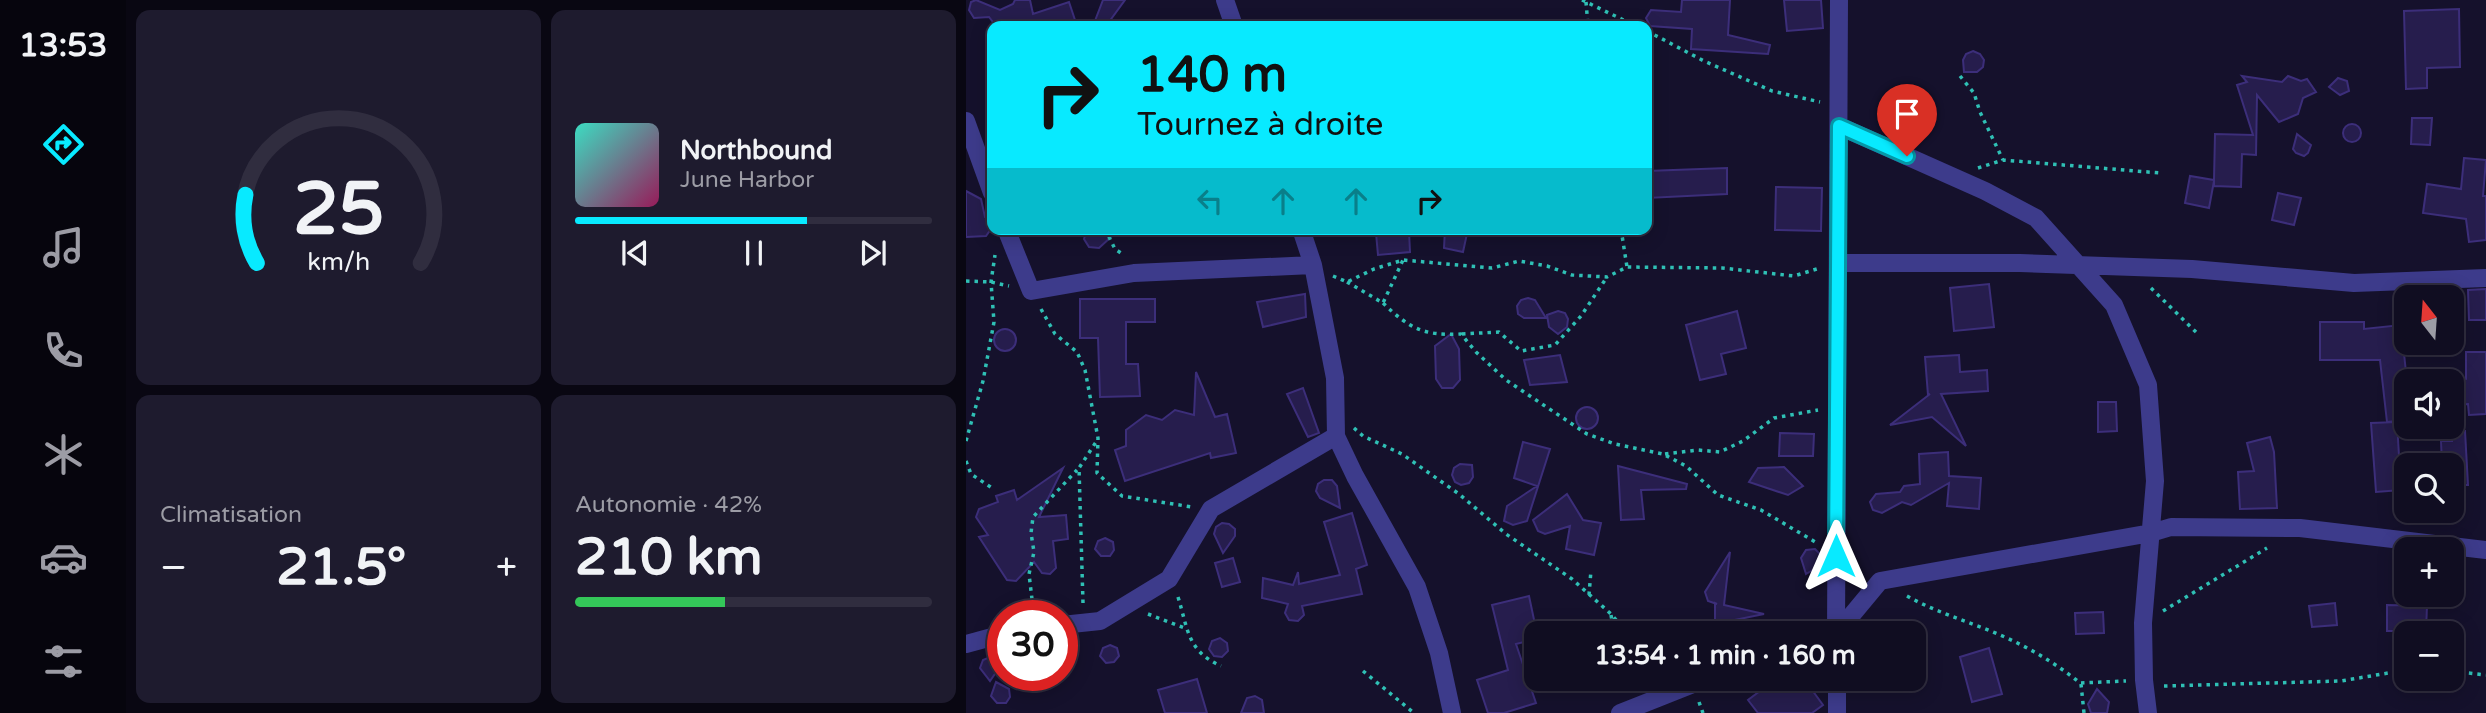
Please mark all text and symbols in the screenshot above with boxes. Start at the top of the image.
text: 13:53 [19,27,107,65]
text: 140 m [1137,46,1287,105]
icon: right [1022,49,1113,140]
pin [1877,84,1937,156]
icon: arrive [1888,95,1926,133]
text: Tournez à droite [1137,106,1383,144]
icon: directions [39,120,88,169]
text: Northbound [680,135,832,166]
text: June Harbor [680,166,814,194]
text: 25 [293,167,384,255]
icon: left [1191,182,1229,220]
icon: ahead [1264,182,1302,220]
icon: ahead [1337,182,1375,220]
icon: right [1410,182,1448,220]
icon: music [39,223,88,272]
icon: previous [616,234,654,272]
icon: pause [735,234,773,272]
icon: next [854,234,892,272]
text: km/h [307,247,370,277]
north arrow [2394,285,2464,355]
map controls [2394,285,2464,691]
icon: phone [39,326,88,375]
button: sound [2394,369,2464,439]
icon: climate [39,430,88,479]
button: search [2394,453,2464,523]
text: Autonomie · 42% [575,491,762,519]
text: Climatisation [160,501,302,529]
position arrow [1799,519,1873,593]
text: 210 km [575,526,763,589]
icon: car [39,533,88,582]
text: 21.5° [276,536,406,599]
button: + [2394,537,2464,607]
text: − [160,545,187,591]
text: + [496,545,517,591]
speed limit sign: 30 [987,600,1078,691]
button: − [2394,621,2464,691]
icon: filters [39,637,88,686]
text: 13:54 · 1 min · 160 m [1594,640,1856,671]

